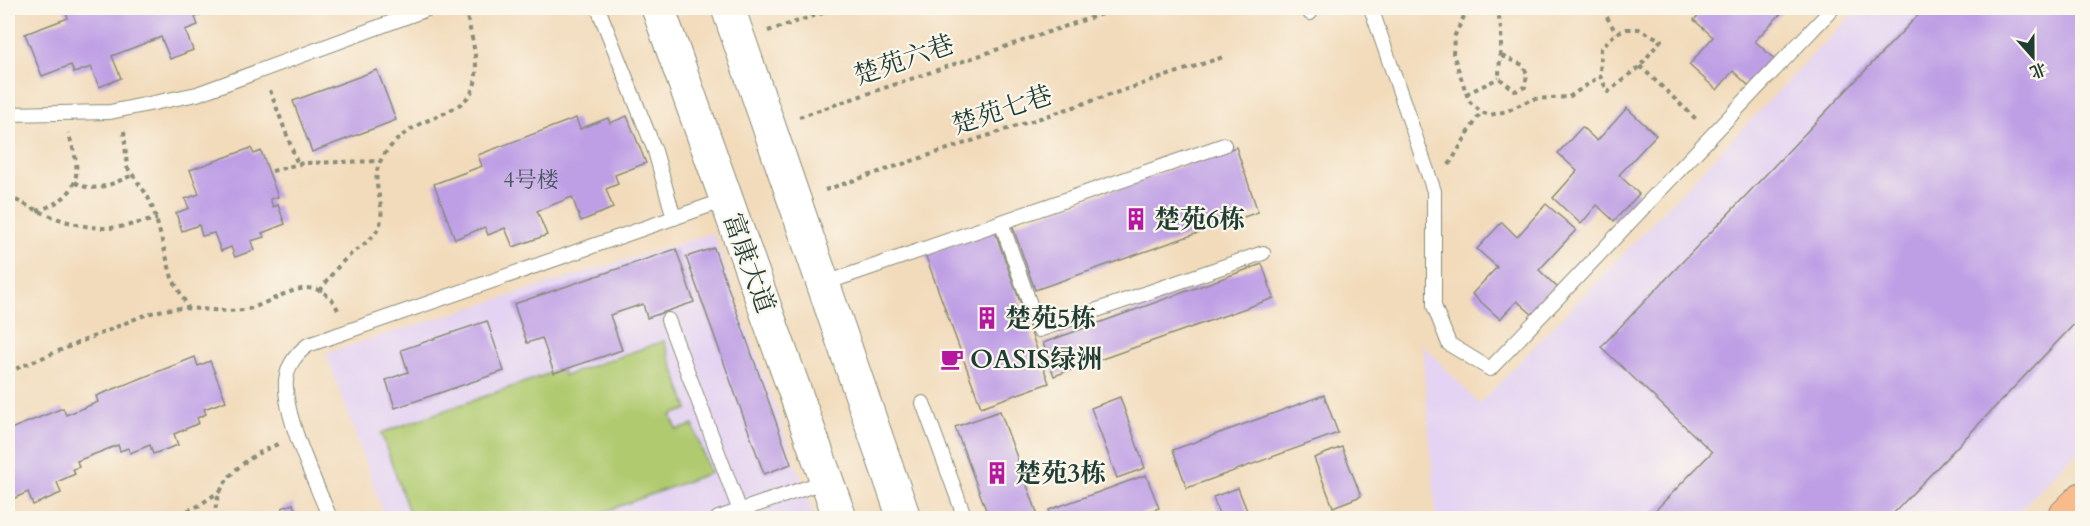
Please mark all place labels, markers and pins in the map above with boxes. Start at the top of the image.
place label: 楚苑6栋 [1154,202,1245,237]
building icon: 楚苑6栋 [1123,206,1149,232]
place label: 楚苑5栋 [1005,301,1096,336]
building icon: 楚苑5栋 [974,305,1000,331]
place label: OASIS绿洲 [970,342,1102,377]
cafe icon: OASIS绿洲 [939,346,965,372]
place label: 楚苑3栋 [1015,456,1106,491]
building icon: 楚苑3栋 [984,460,1010,486]

